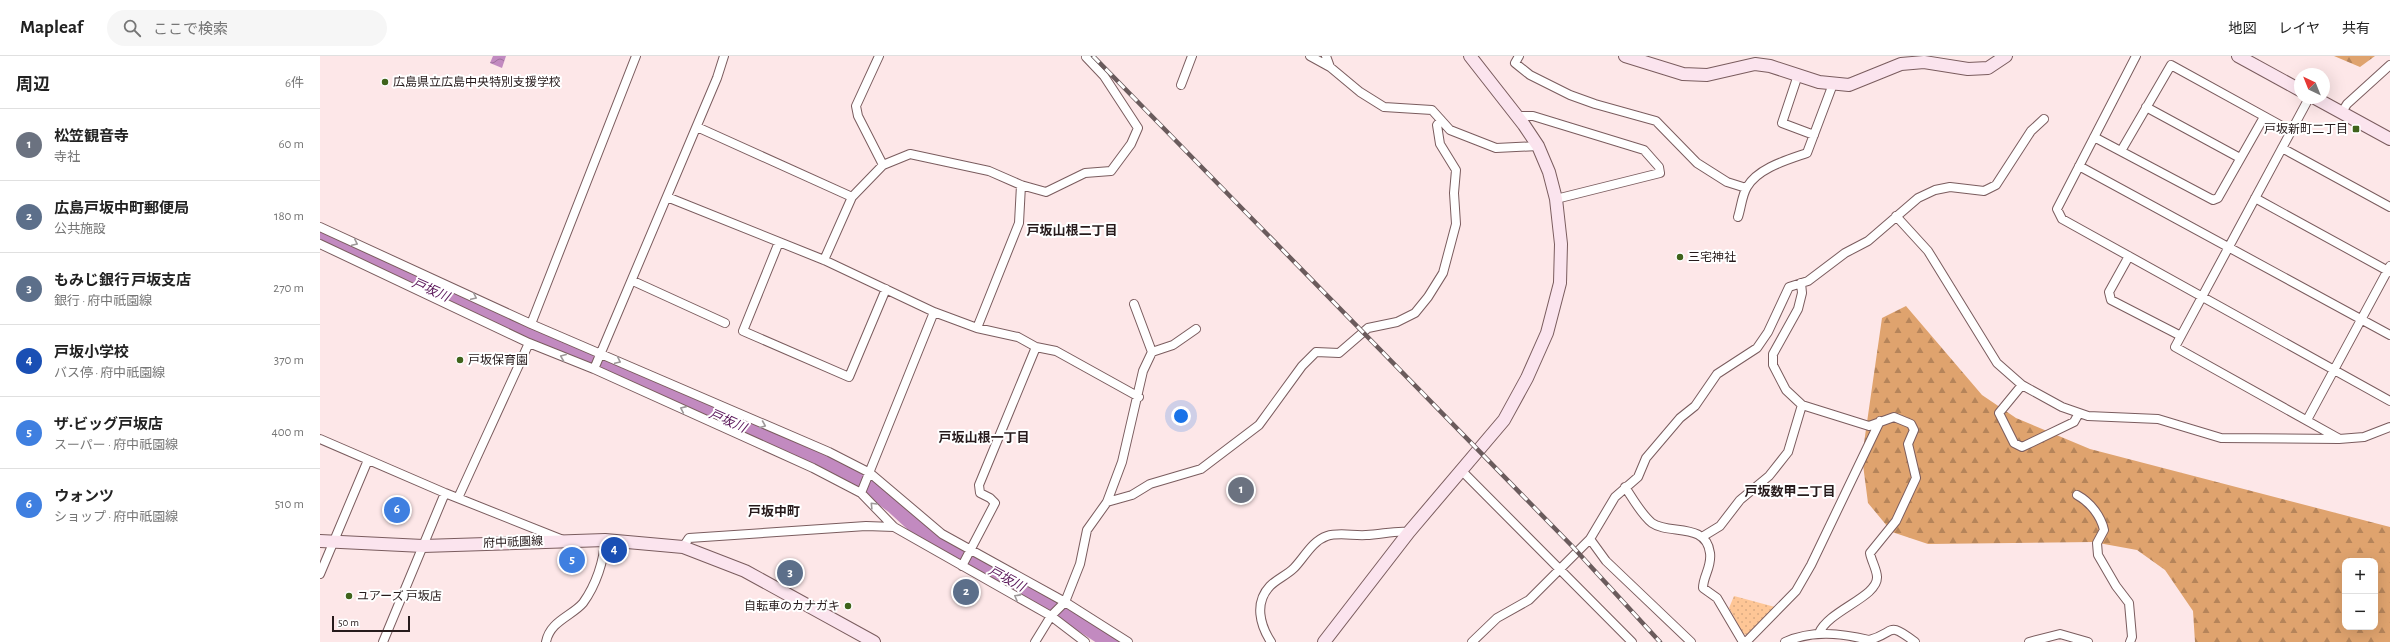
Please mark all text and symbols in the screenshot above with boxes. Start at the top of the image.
search box [107,10,387,46]
icon: search [121,17,143,39]
text: Mapleaf [20,18,83,37]
text: ここで検索 [153,22,228,37]
text: 地図 [2228,22,2256,36]
text: レイヤ [2278,22,2320,36]
text: 共有 [2342,22,2370,36]
north arrow [2294,68,2330,104]
place label: 広島県立広島中央特別支援学校 [393,75,561,88]
text: 周辺 [16,76,50,93]
text: 6件 [285,77,304,90]
marker: 広島県立広島中央特別支援学校 [380,77,390,87]
place label: 戸坂新町二丁目 [2264,123,2348,135]
marker: 戸坂新町二丁目 [2351,124,2361,134]
text: 松笠観音寺 [54,129,129,144]
text: 1 [27,138,31,151]
text: 60 m [278,138,304,151]
text: 寺社 [54,151,80,164]
text: 広島戸坂中町郵便局 [54,201,189,216]
text: 2 [26,210,32,223]
text: 180 m [274,210,304,223]
text: 公共施設 [54,223,106,236]
district label: 戸坂山根二丁目 [1026,224,1118,238]
one-way arrow [351,238,359,246]
place label: 三宅神社 [1688,251,1736,263]
marker: 三宅神社 [1675,252,1685,262]
text: もみじ銀行 戸坂支店 [54,273,191,288]
water label: 戸坂川 [410,276,453,305]
text: 3 [26,282,32,295]
text: 270 m [273,282,304,295]
one-way arrow [470,293,477,301]
text: 銀行 · 府中祇園線 [54,295,152,308]
text: 戸坂小学校 [54,345,129,360]
place label: 戸坂保育園 [468,353,528,366]
text: 4 [26,354,32,367]
text: 370 m [274,354,304,367]
one-way arrow [560,354,568,362]
marker: 戸坂保育園 [455,355,465,365]
one-way arrow [614,356,622,364]
text: バス停 · 府中祇園線 [54,367,165,380]
one-way arrow [679,406,687,414]
your location [1171,406,1191,426]
water label: 戸坂川 [707,407,750,436]
text: ザ•ビッグ戸坂店 [54,417,163,432]
one-way arrow [758,420,766,428]
text: 5 [26,426,32,439]
text: 400 m [271,426,304,439]
district label: 戸坂山根一丁目 [938,431,1030,445]
text: スーパー · 府中祇園線 [54,439,178,452]
pin: 1 [1228,475,1254,505]
district label: 戸坂数甲二丁目 [1744,485,1836,499]
text: ウォンツ [54,489,114,504]
pin: 6 [384,495,410,525]
text: 6 [26,498,32,511]
text: 510 m [275,498,304,511]
one-way arrow [871,502,878,509]
district label: 戸坂中町 [748,505,800,519]
text: ショップ · 府中祇園線 [54,511,178,524]
street label: 府中祇園線 [483,534,543,549]
pin: 4 [601,535,627,565]
pin: 5 [559,545,585,575]
pin: 3 [777,558,803,588]
map controls [2342,558,2378,630]
button: + [2342,558,2378,594]
water label: 戸坂川 [986,564,1029,595]
pin: 2 [953,577,979,607]
place label: ユアーズ 戸坂店 [357,589,442,602]
marker: ユアーズ 戸坂店 [344,591,354,601]
button: − [2342,594,2378,630]
one-way arrow [1014,595,1021,602]
place label: 自転車のカナガキ [744,599,840,612]
marker: 自転車のカナガキ [843,601,853,611]
scale bar [332,614,410,633]
text: 50 m [338,617,359,628]

